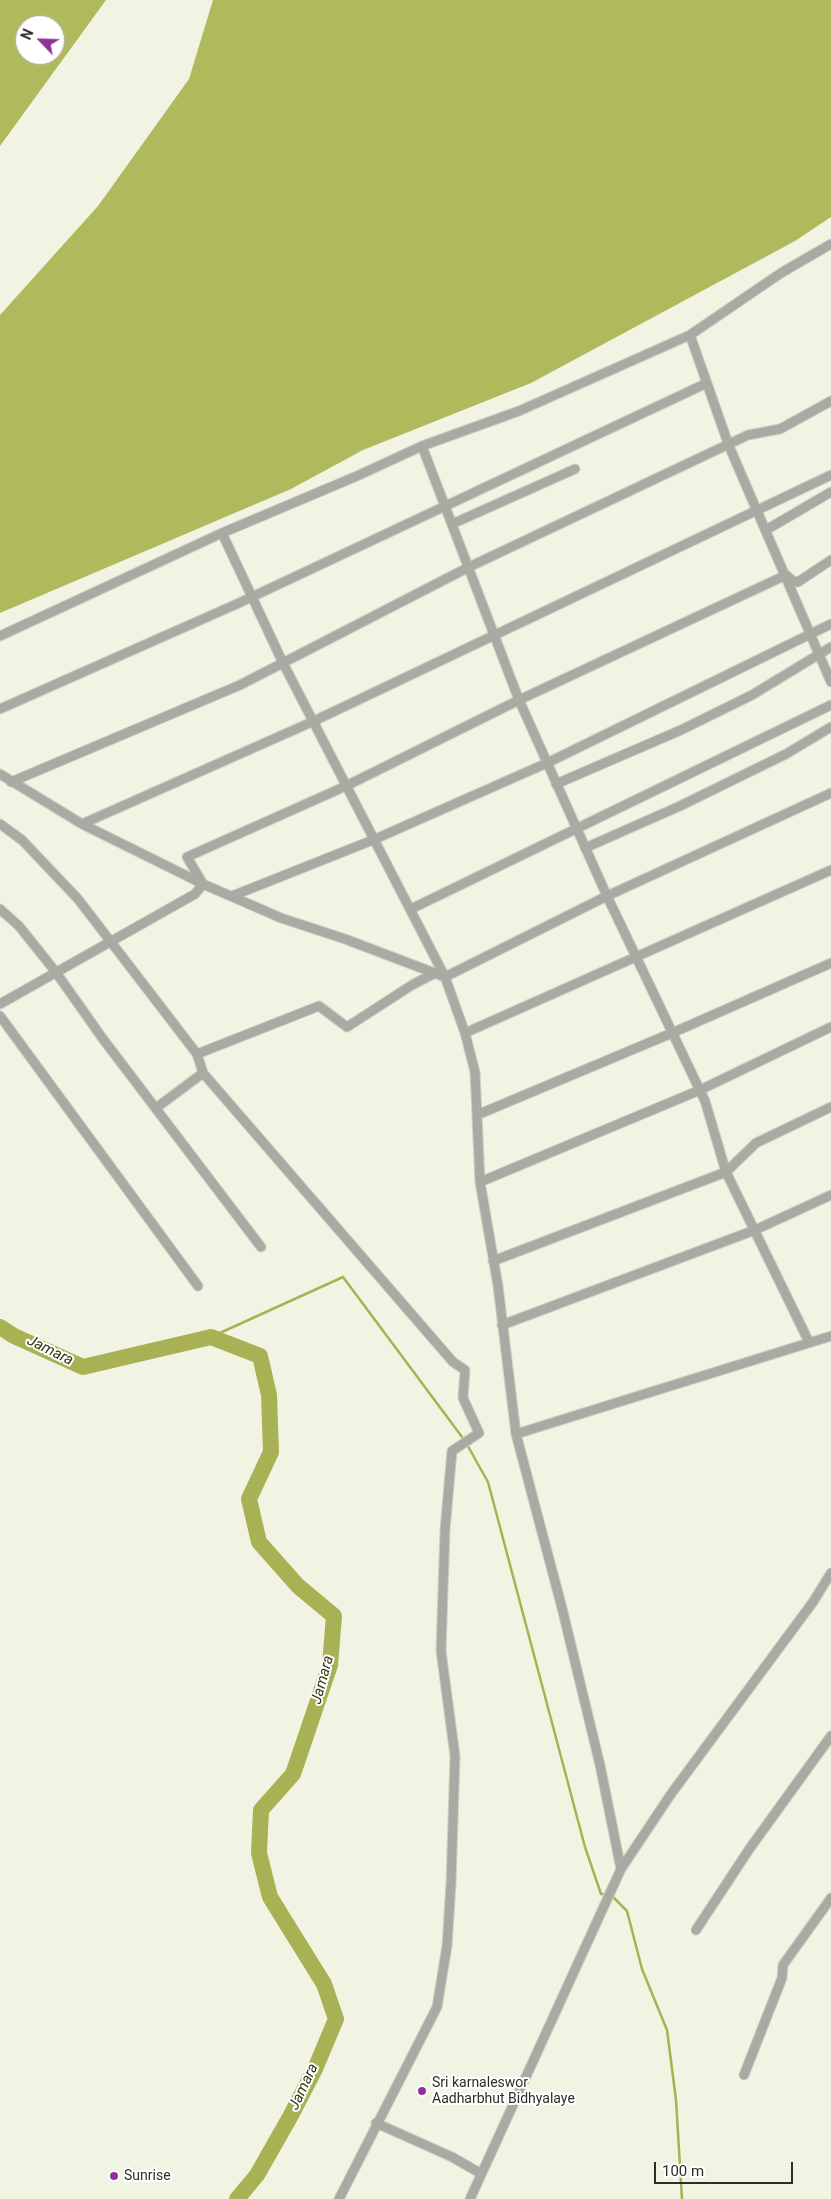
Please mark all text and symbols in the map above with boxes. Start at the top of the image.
north arrow [15,15,65,65]
text: N [18,27,37,42]
water label: Jamara [24,1332,76,1370]
water label: Jamara [308,1654,338,1706]
water label: Jamara [285,2061,323,2113]
place label: Sri karnaleswor Aadharbhut Bidhyalaye [432,2075,575,2108]
marker: Sri karnaleswor Aadharbhut Bidhyalaye [416,2085,428,2097]
scale bar [656,2152,795,2184]
text: 100 m [662,2162,704,2180]
place label: Sunrise [124,2168,171,2184]
marker: Sunrise [108,2170,120,2182]

